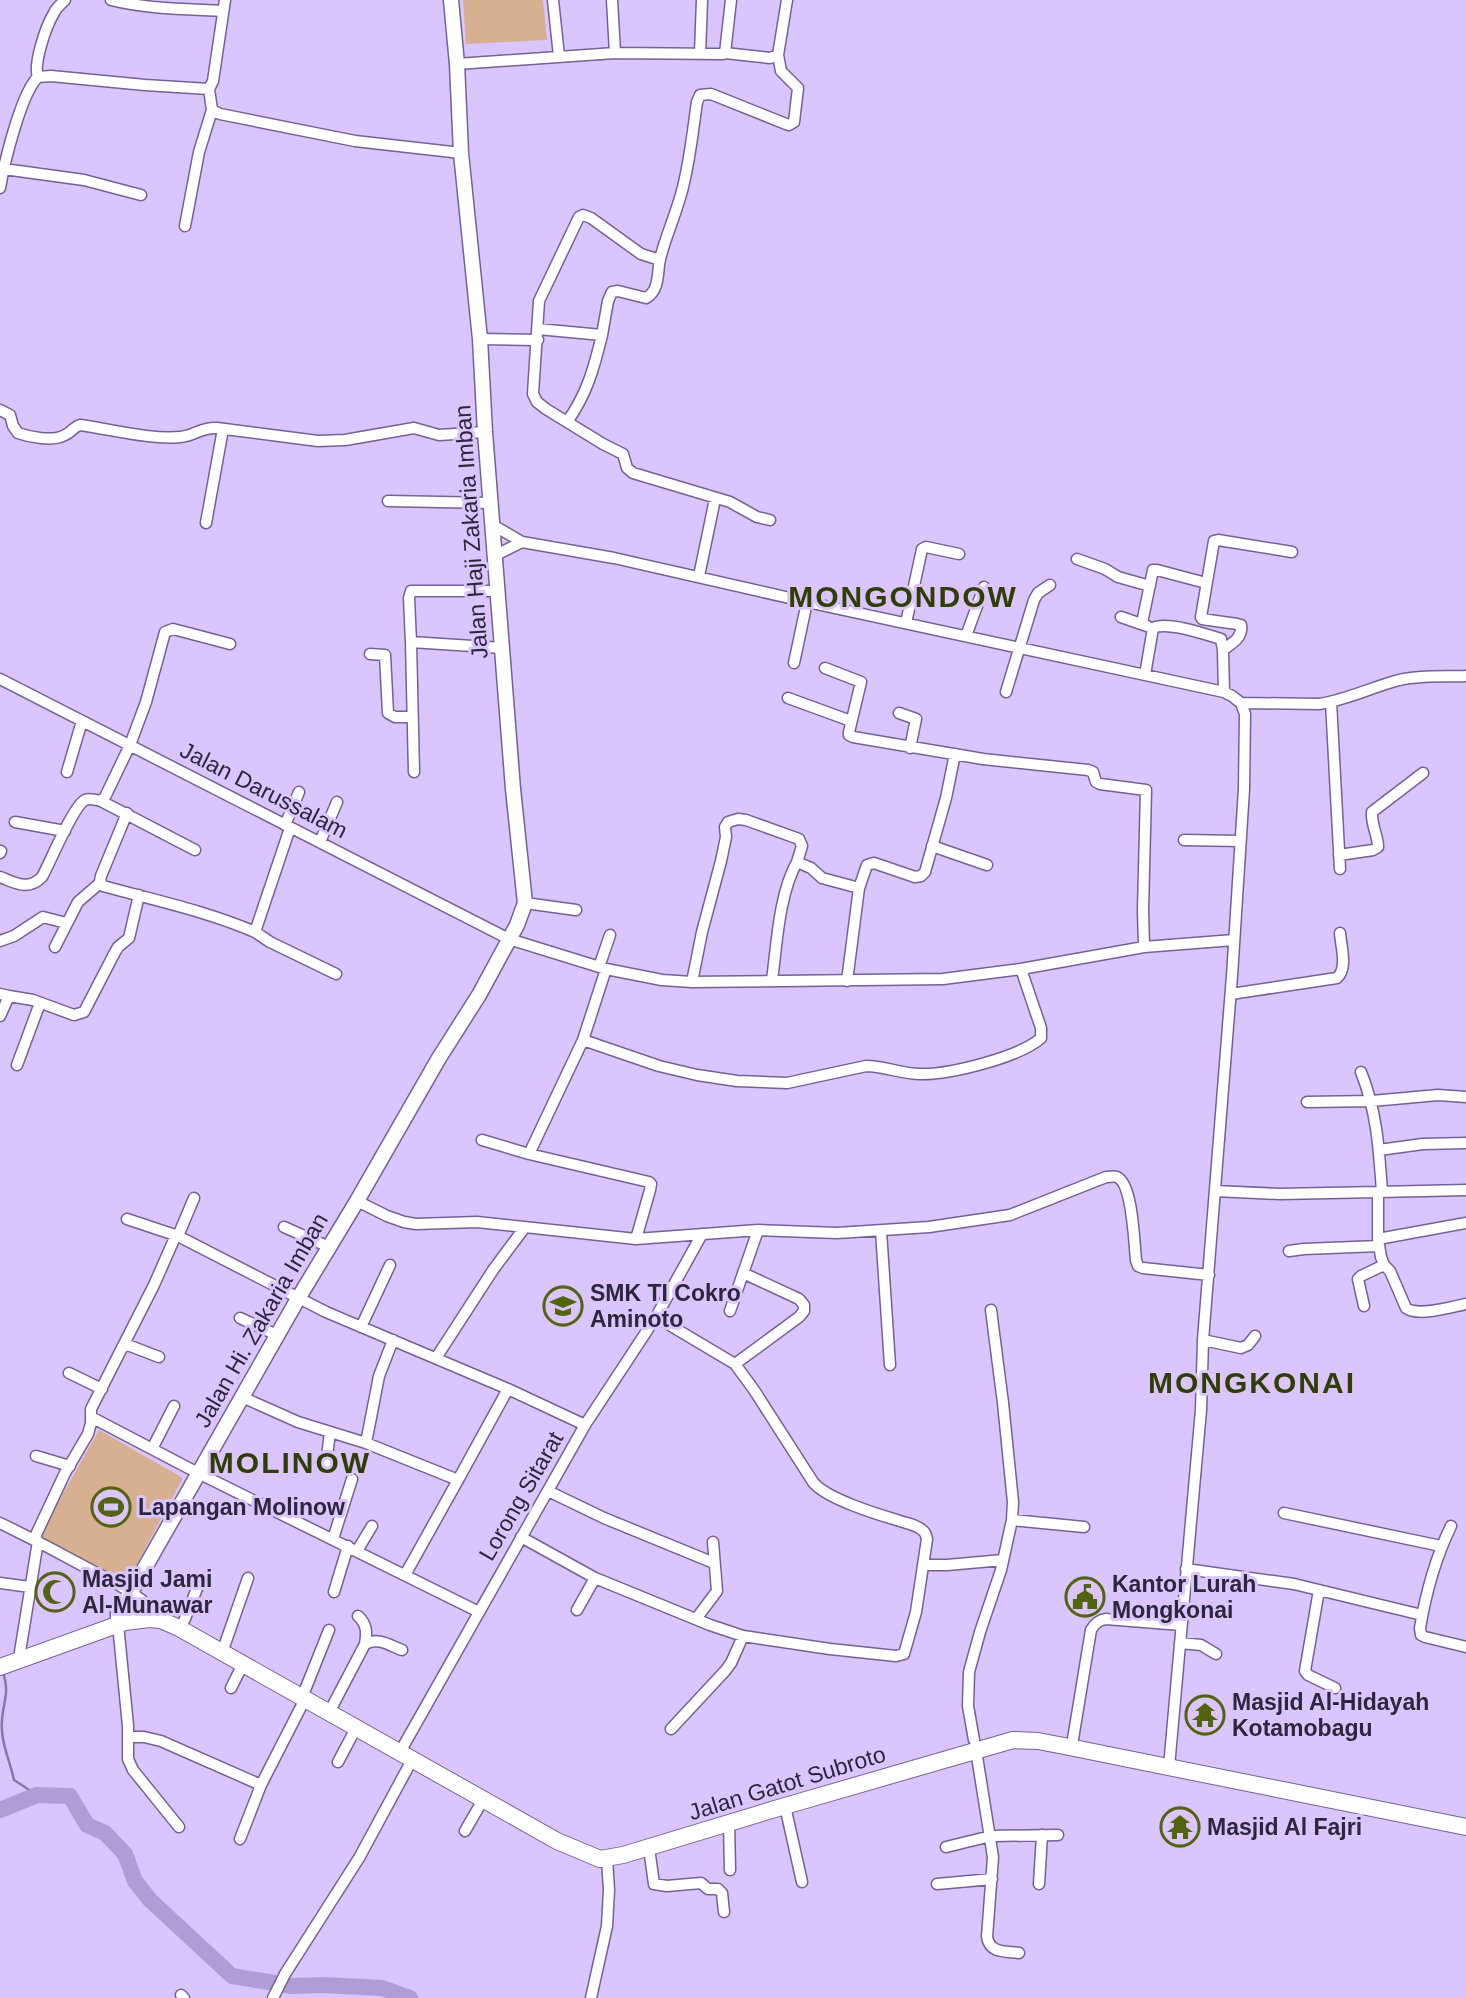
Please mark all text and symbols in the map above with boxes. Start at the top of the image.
street label: Jalan Haji Zakaria Imban [449,404,493,660]
district label: MONGONDOW [788,580,1018,613]
street label: Jalan Darussalam [176,737,352,843]
street label: Jalan Hi. Zakaria Imban [189,1208,333,1432]
place label: SMK TI Cokro Aminoto [590,1280,741,1332]
school or university icon: SMK TI Cokro Aminoto [542,1285,584,1327]
district label: MONGKONAI [1148,1366,1356,1399]
street label: Lorong Sitarat [474,1426,569,1565]
district label: MOLINOW [209,1446,371,1479]
sports icon: Lapangan Molinow [90,1486,132,1528]
place label: Lapangan Molinow [138,1494,345,1520]
place label: Masjid Jami Al-Munawar [82,1566,212,1618]
mosque icon: Masjid Jami Al-Munawar [34,1571,76,1613]
place label: Kantor Lurah Mongkonai [1112,1571,1256,1623]
public building icon: Kantor Lurah Mongkonai [1064,1576,1106,1618]
place label: Masjid Al-Hidayah Kotamobagu [1232,1689,1429,1741]
temple icon: Masjid Al-Hidayah Kotamobagu [1184,1694,1226,1736]
street label: Jalan Gatot Subroto [685,1741,889,1825]
temple icon: Masjid Al Fajri [1159,1806,1201,1848]
place label: Masjid Al Fajri [1207,1814,1362,1840]

